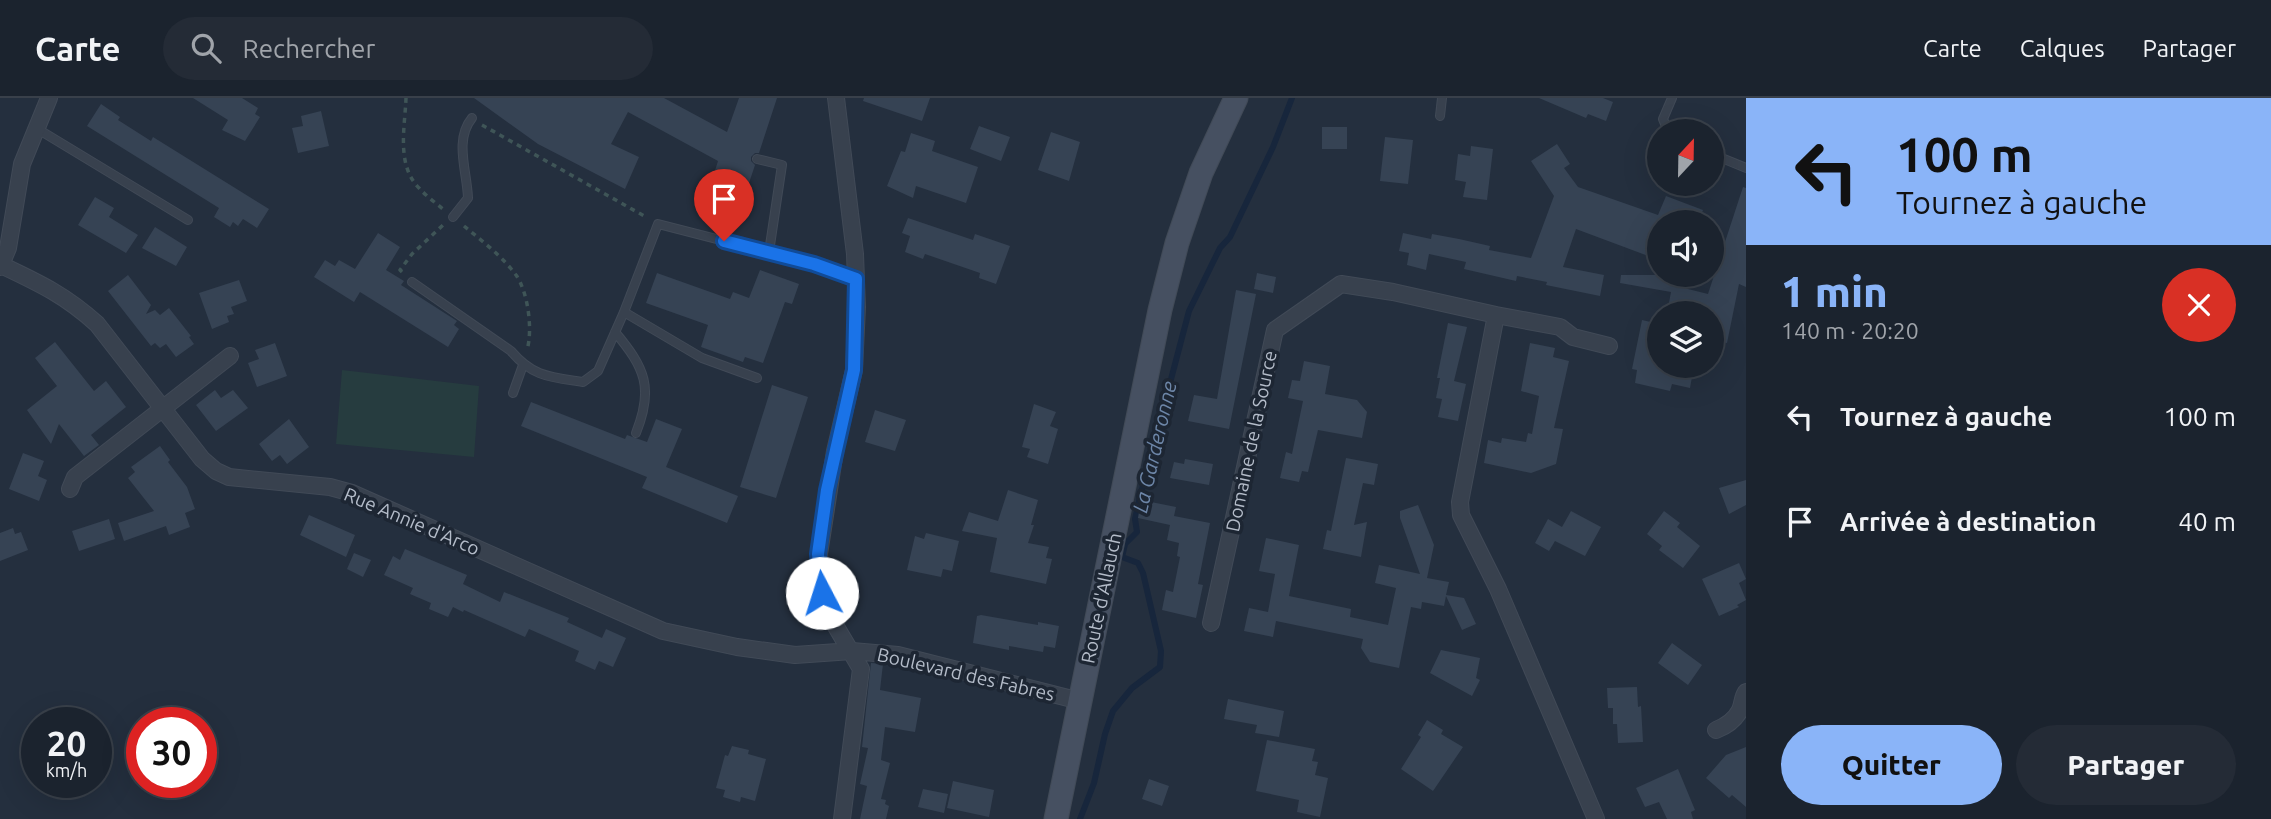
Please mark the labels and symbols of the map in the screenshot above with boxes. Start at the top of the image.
north arrow [1647,119,1724,196]
pin [694,169,754,241]
street label: Domaine de la Source [1221,349,1281,533]
water label: La Garderonne [1127,378,1181,515]
street label: Rue Annie d'Arco [341,483,483,559]
street label: Route d'Allauch [1076,531,1126,665]
position arrow [785,556,859,630]
street label: Boulevard des Fabres [875,643,1057,705]
speed limit sign: 30 [126,707,217,798]

